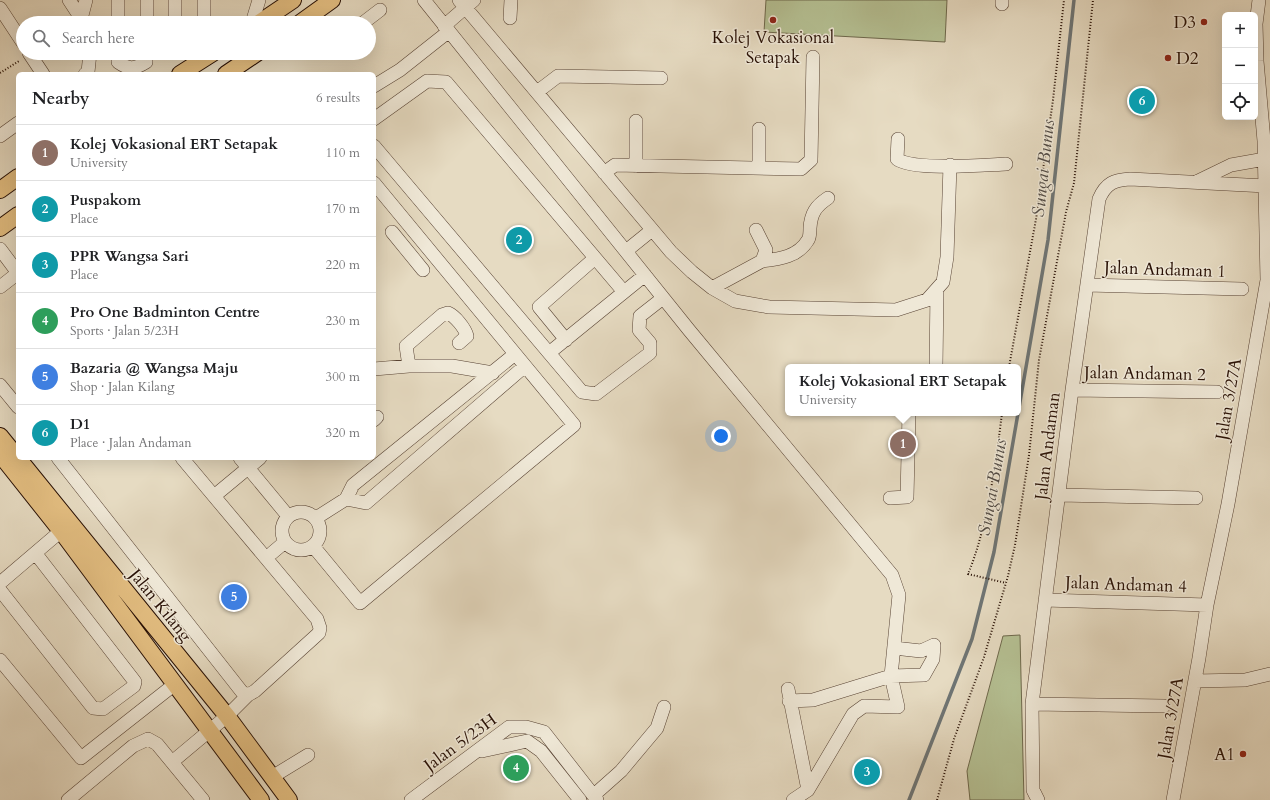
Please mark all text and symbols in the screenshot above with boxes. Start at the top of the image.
place label: D3 [1173,11,1196,34]
map controls [1222,12,1258,120]
button: + [1222,12,1258,48]
marker: Kolej Vokasional Setapak [768,15,778,25]
search box [16,16,376,60]
marker: D3 [1199,17,1209,27]
place label: Kolej Vokasional Setapak [712,26,835,69]
icon: search [30,27,52,49]
text: Search here [62,28,135,48]
place label: D2 [1176,47,1199,70]
button: − [1222,48,1258,84]
marker: D2 [1163,53,1173,63]
button: locate [1222,84,1258,120]
pin: 6 [1129,86,1155,116]
text: Nearby [32,87,89,110]
text: 6 results [316,89,360,107]
water label: Sungai Bunus [1026,118,1061,218]
text: Kolej Vokasional ERT Setapak [70,134,278,154]
text: 1 [42,144,48,162]
text: 110 m [326,144,360,162]
text: University [70,154,128,172]
text: Puspakom [70,190,141,210]
text: 2 [42,200,48,218]
text: 170 m [326,200,360,218]
text: Place [70,210,98,228]
pin: 2 [506,225,532,255]
text: PPR Wangsa Sari [70,246,189,266]
text: 3 [42,256,48,274]
text: 220 m [326,256,360,274]
street label: Jalan Andaman 1 [1101,256,1226,283]
text: Place [70,266,98,284]
text: Pro One Badminton Centre [70,302,260,322]
text: 4 [42,312,48,330]
text: 230 m [326,312,360,330]
text: Sports · Jalan 5/23H [70,322,179,340]
street label: Jalan 3/27A [1209,355,1247,445]
text: Bazaria @ Wangsa Maju [70,358,238,378]
street label: Jalan Andaman 2 [1081,361,1206,386]
popup [785,364,1021,416]
text: 5 [42,368,48,386]
text: 300 m [326,368,360,386]
text: Kolej Vokasional ERT Setapak [799,371,1007,391]
text: Shop · Jalan Kilang [70,378,175,396]
street label: Jalan Andaman [1029,390,1066,504]
text: University [799,391,857,409]
text: D1 [70,414,91,434]
text: 6 [42,424,48,442]
text: 320 m [326,424,360,442]
your location [711,426,731,446]
pin: 1 [890,429,916,459]
text: Place · Jalan Andaman [70,434,192,452]
water label: Sungai Bunus [972,437,1013,538]
street label: Jalan Kilang [122,562,197,647]
street label: Jalan Andaman 4 [1062,571,1188,598]
pin: 5 [221,582,247,612]
street label: Jalan 3/27A [1151,674,1189,764]
street label: Jalan 5/23H [417,708,501,778]
place label: A1 [1214,743,1235,766]
marker: A1 [1238,749,1248,759]
pin: 4 [503,753,529,783]
pin: 3 [854,757,880,787]

